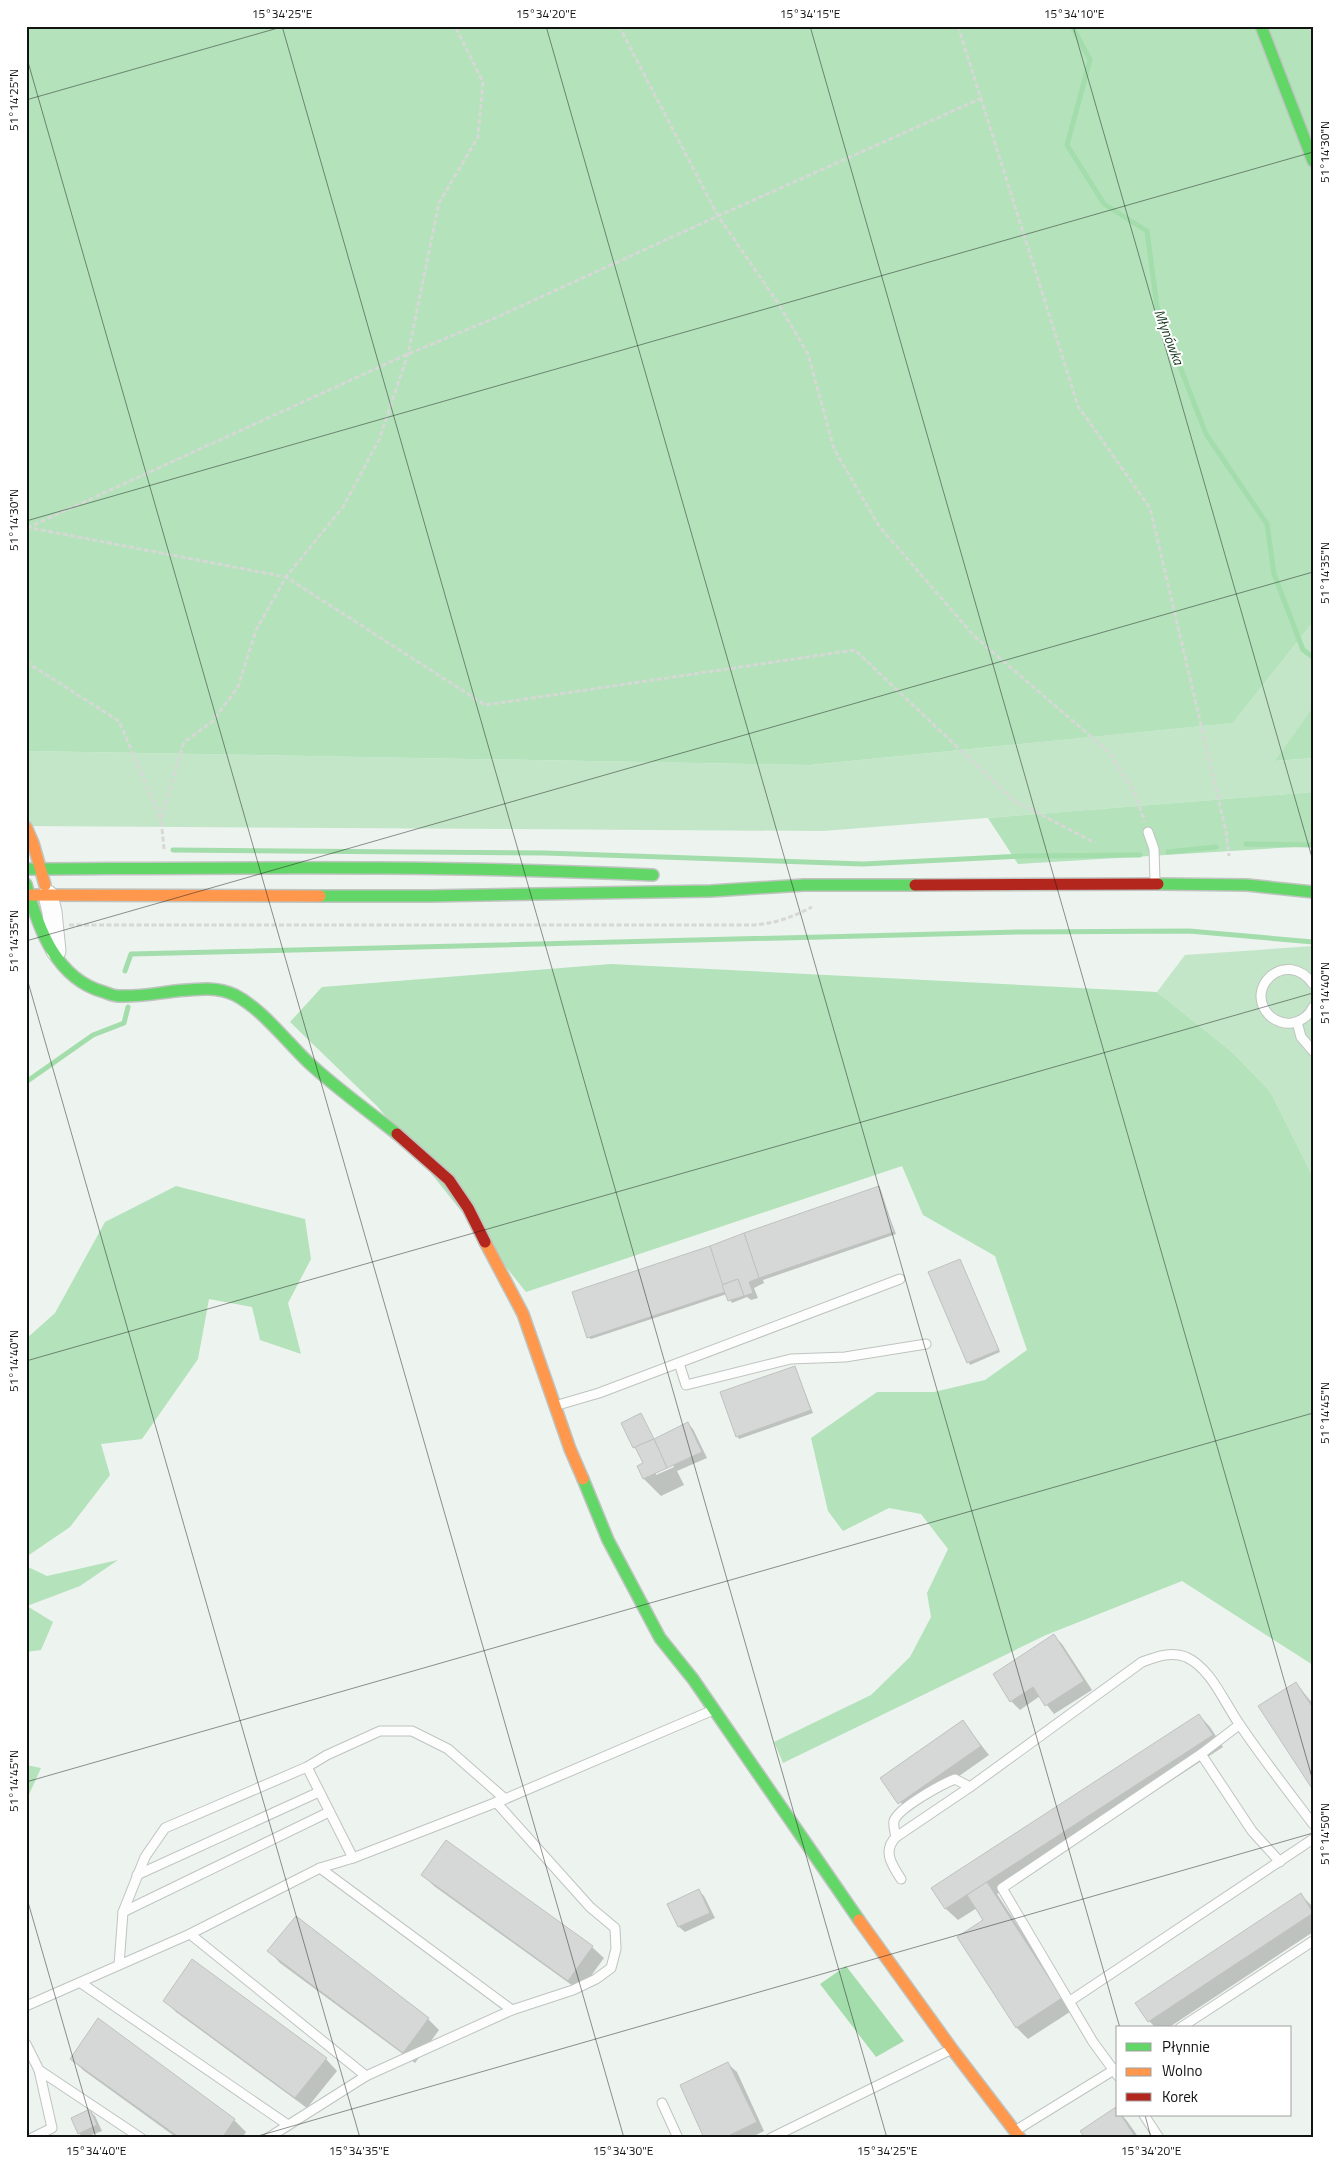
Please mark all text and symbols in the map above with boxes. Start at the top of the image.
text: 15°34'25"E [252,4,313,23]
text: 15°34'20"E [516,4,577,23]
text: 15°34'15"E [780,4,841,23]
text: 15°34'10"E [1044,4,1105,23]
text: 51°14'25"N [4,69,23,131]
text: 51°14'30"N [1315,121,1334,183]
water label: Młynówka [1149,306,1190,369]
text: 51°14'30"N [4,489,23,551]
text: 51°14'35"N [1315,542,1334,604]
text: 51°14'35"N [4,910,23,972]
text: 51°14'40"N [1315,962,1334,1024]
text: 51°14'40"N [4,1330,23,1392]
text: 51°14'45"N [1315,1382,1334,1444]
text: 51°14'45"N [4,1750,23,1812]
text: 51°14'50"N [1315,1803,1334,1865]
legend [1116,2026,1292,2116]
text: Płynnie [1162,2035,1210,2058]
text: Wolno [1162,2059,1202,2082]
text: Korek [1162,2085,1198,2108]
text: 15°34'40"E [66,2141,127,2160]
text: 15°34'35"E [329,2141,390,2160]
text: 15°34'30"E [593,2141,654,2160]
text: 15°34'25"E [857,2141,918,2160]
text: 15°34'20"E [1121,2141,1182,2160]

